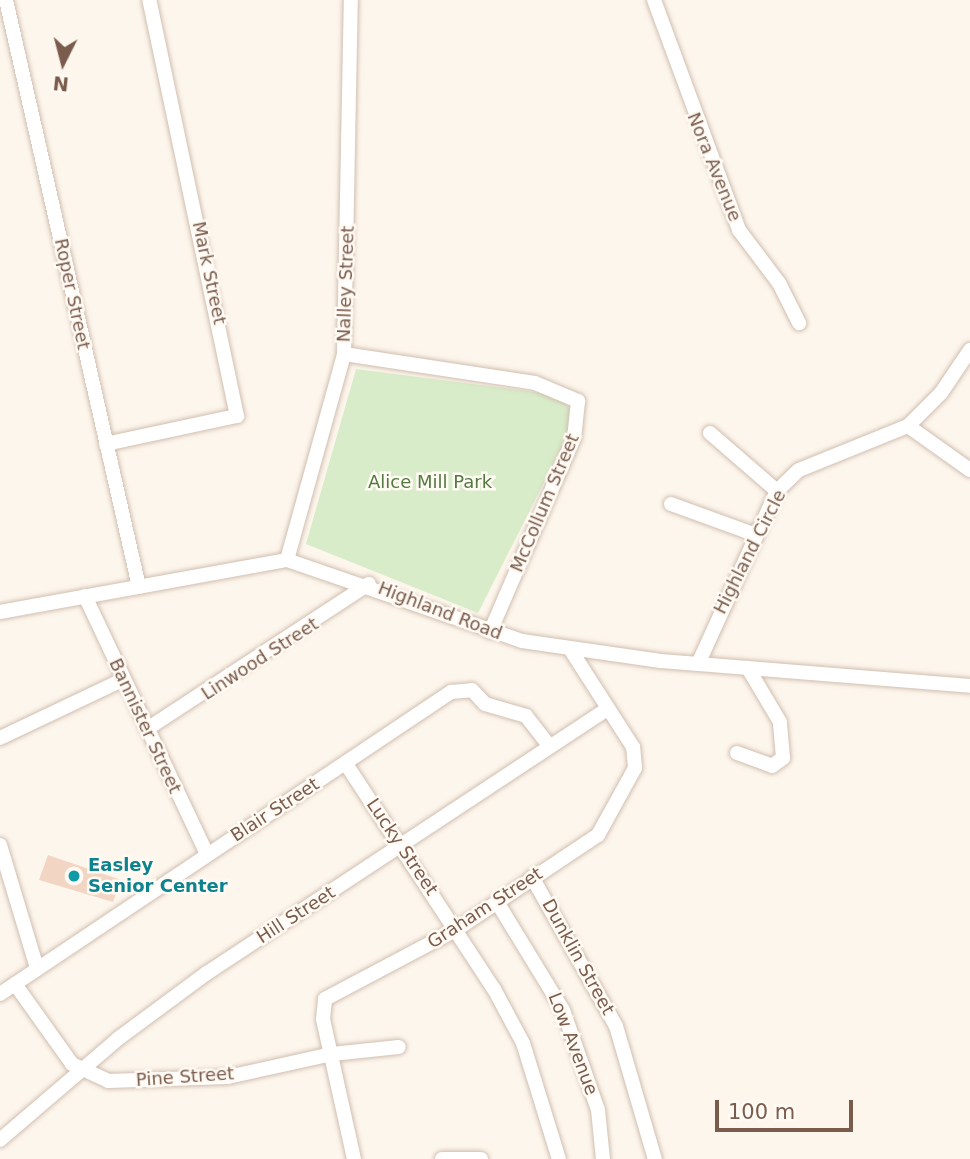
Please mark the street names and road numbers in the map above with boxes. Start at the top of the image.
street label: Nora Avenue [682,109,746,225]
street label: Mark Street [188,219,230,327]
street label: Nalley Street [333,225,359,343]
street label: Roper Street [50,236,94,352]
street label: McCollum Street [506,430,584,576]
street label: Highland Circle [709,486,791,618]
street label: Highland Road [375,577,505,645]
street label: Linwood Street [197,613,323,705]
street label: Bannister Street [104,655,186,797]
street label: Blair Street [227,773,323,847]
street label: Lucky Street [362,795,442,899]
street label: Graham Street [423,863,547,953]
street label: Hill Street [253,882,339,948]
street label: Dunklin Street [537,895,619,1019]
street label: Low Avenue [544,990,602,1098]
street label: Pine Street [135,1063,235,1091]

